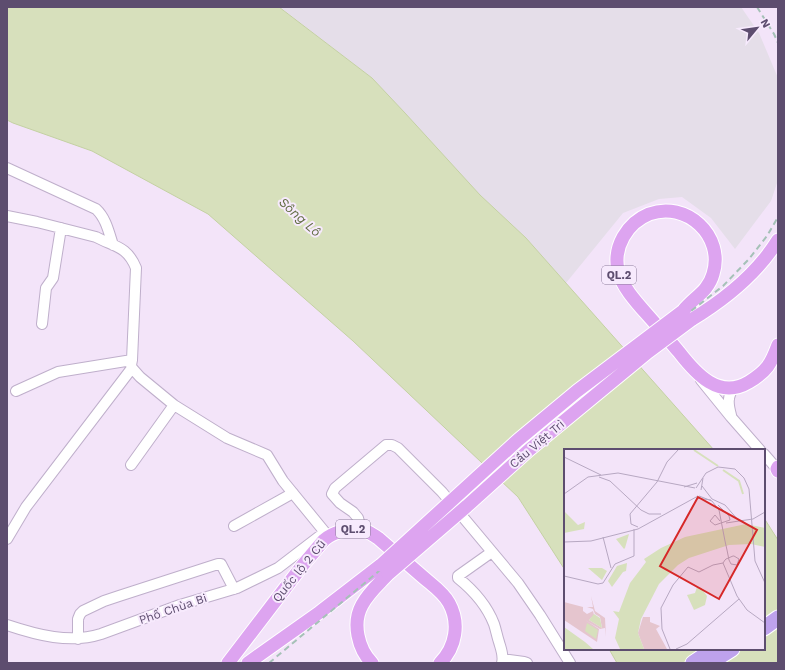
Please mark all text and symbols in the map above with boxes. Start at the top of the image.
north arrow [737,8,777,48]
text: N [758,17,773,30]
water label: Sông Lô [276,194,324,240]
road number: QL.2 [602,266,636,284]
street label: Cầu Việt Trì [507,417,567,471]
inset map [564,449,765,650]
road number: QL.2 [336,520,370,538]
street label: Quốc lộ 2 Cũ [270,537,328,605]
street label: Phố Chùa Bi [137,591,209,627]

